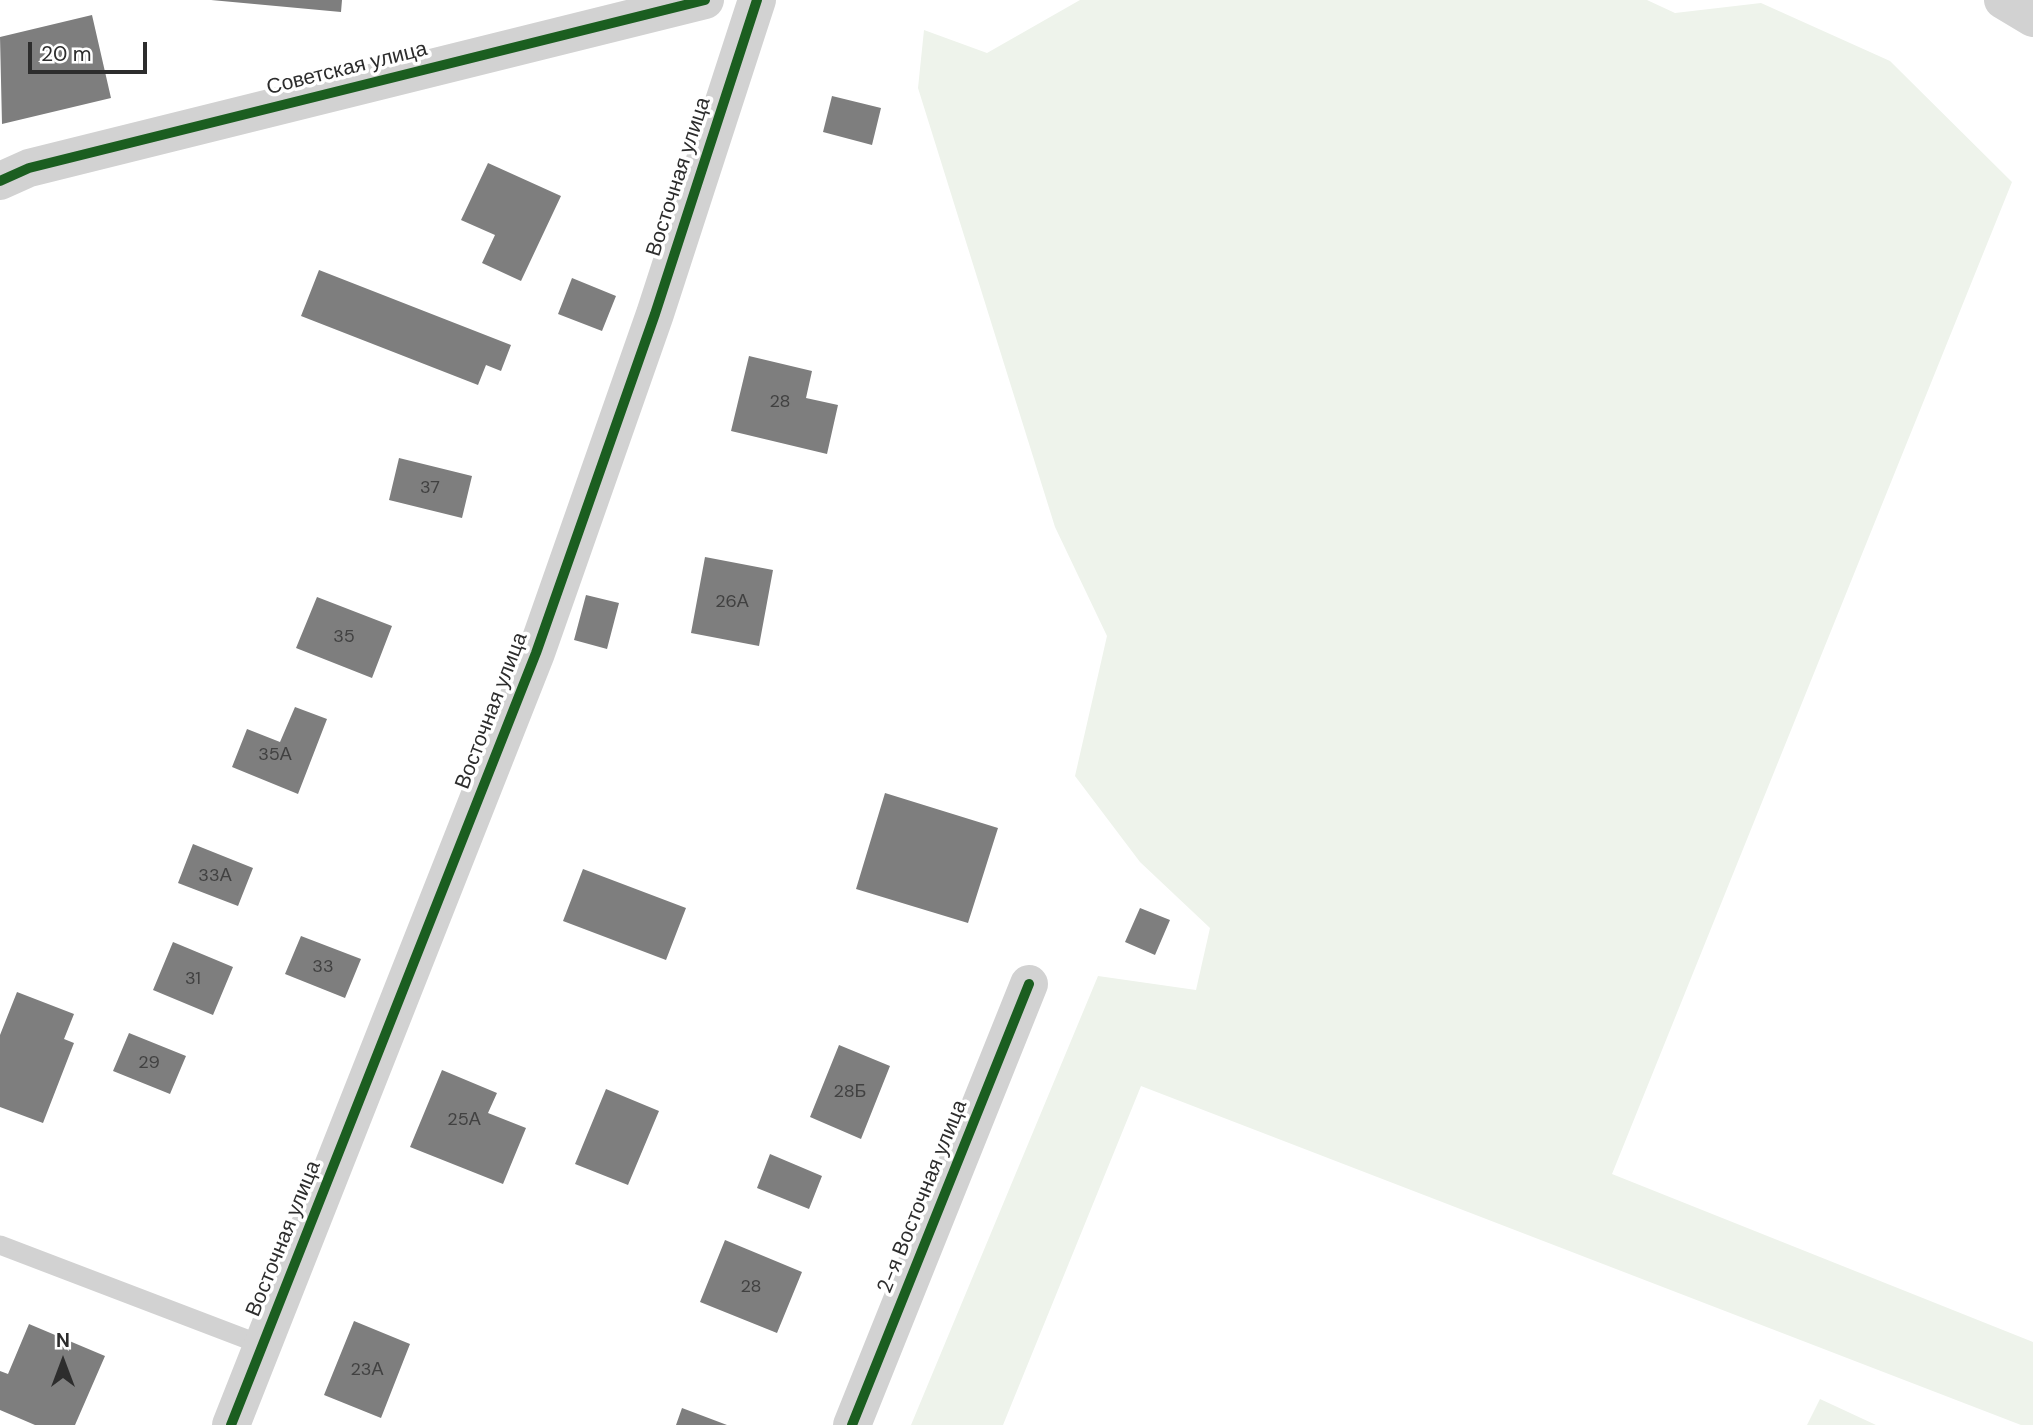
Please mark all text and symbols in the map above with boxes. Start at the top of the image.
scale bar [32,28,150,72]
street label: Советская улица [264,37,430,101]
text: 20 m [41,40,92,68]
street label: Восточная улица [641,94,717,260]
house number: 28 [769,391,791,413]
house number: 37 [420,477,440,499]
house number: 26А [715,591,749,613]
house number: 35 [333,626,355,648]
street label: Восточная улица [451,629,533,793]
house number: 35А [258,744,292,766]
house number: 33А [198,865,232,887]
house number: 33 [312,956,334,978]
house number: 31 [185,968,201,990]
house number: 29 [138,1052,160,1074]
house number: 28Б [834,1081,866,1103]
street label: 2-я Восточная улица [873,1097,973,1297]
house number: 25А [447,1109,481,1131]
street label: Восточная улица [241,1157,327,1321]
house number: 28 [740,1276,762,1298]
north arrow [28,1327,98,1397]
text: N [56,1328,70,1353]
house number: 23А [350,1359,384,1381]

